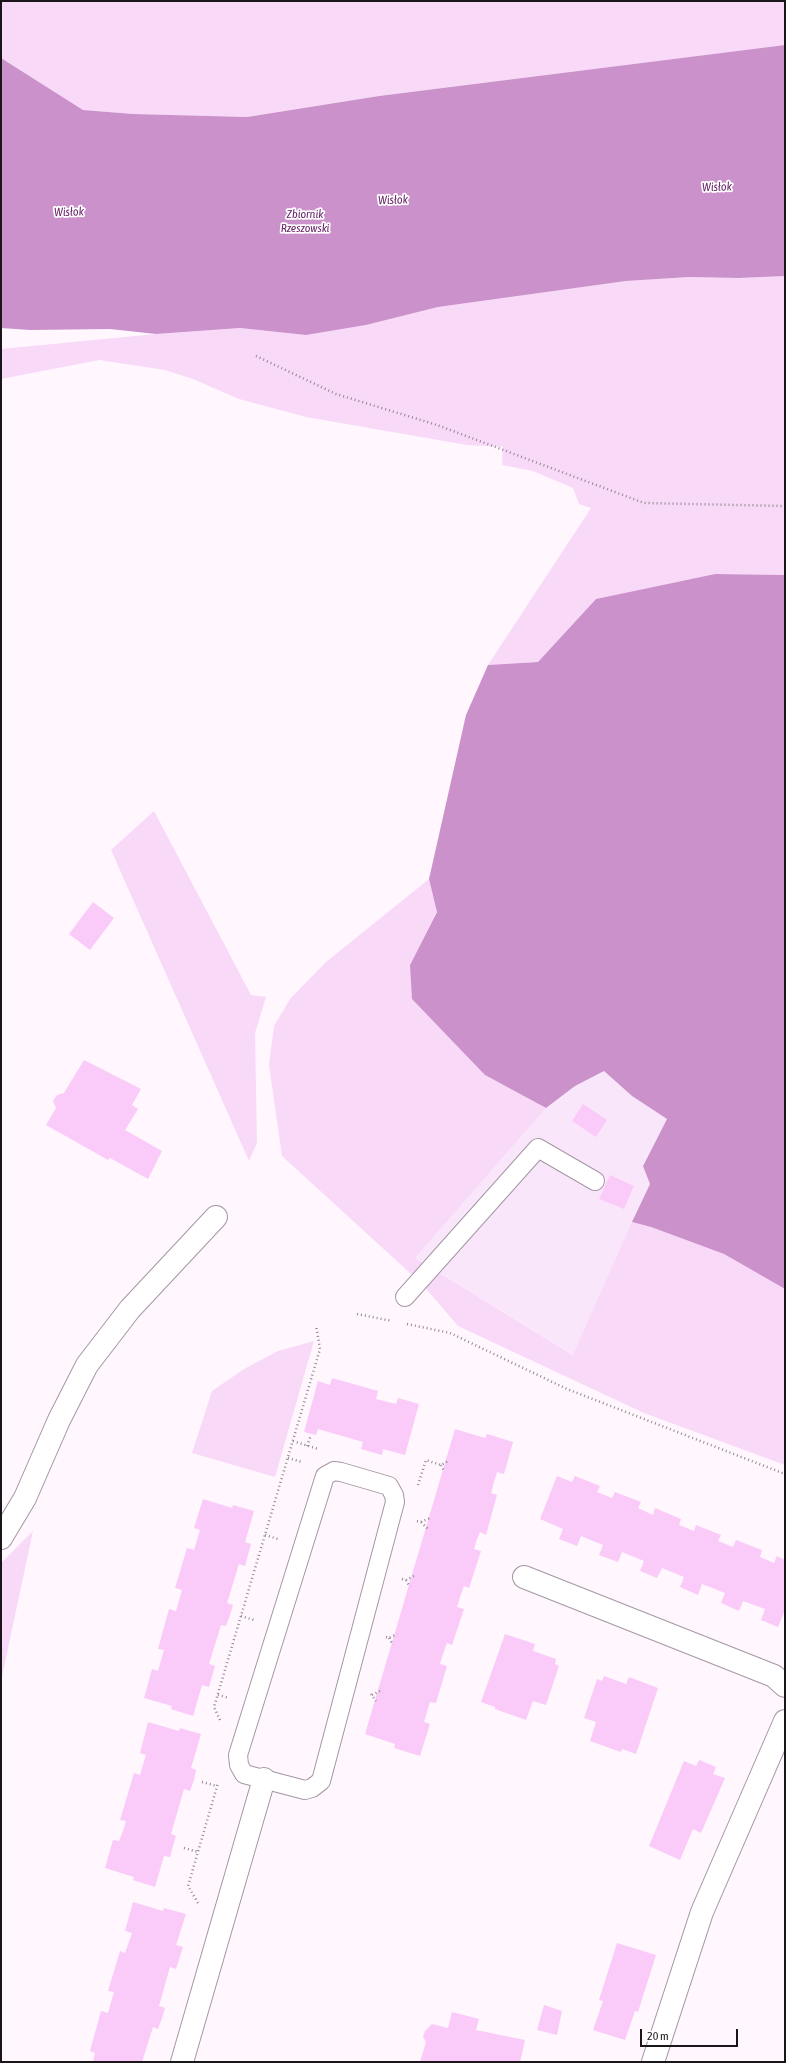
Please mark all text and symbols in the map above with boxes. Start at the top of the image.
water label: Wisłok [702,179,732,195]
water label: Wisłok [378,192,408,208]
water label: Wisłok [54,204,84,220]
water label: Zbiornik Rzeszowski [281,207,329,235]
scale bar [642,2021,740,2047]
text: 20 m [647,2029,669,2043]

